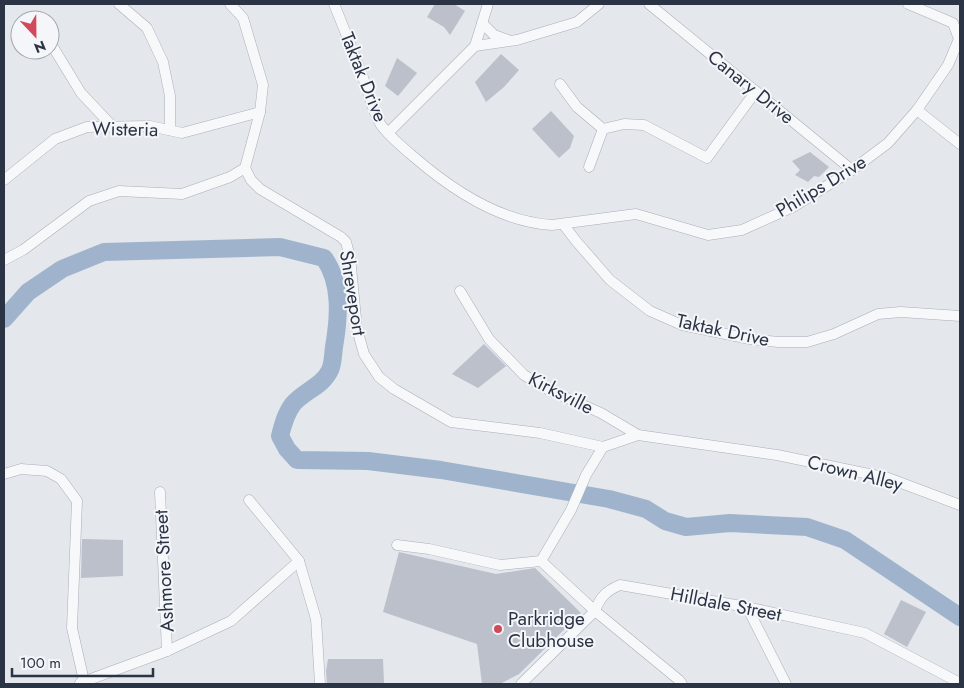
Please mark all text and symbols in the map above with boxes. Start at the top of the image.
north arrow [10,10,60,60]
street label: Taktak Drive [334,28,394,126]
text: N [31,36,49,58]
street label: Canary Drive [702,44,800,131]
street label: Wisteria [92,115,158,143]
street label: Philips Drive [771,148,871,224]
street label: Shreveport [333,248,373,338]
street label: Taktak Drive [674,307,772,353]
street label: Kirksville [524,365,598,421]
street label: Crown Alley [805,448,906,498]
street label: Ashmore Street [147,509,181,633]
street label: Hilldale Street [668,580,784,628]
place label: Parkridge Clubhouse [508,605,594,654]
marker: Parkridge Clubhouse [492,623,504,635]
scale bar [12,646,154,678]
text: 100 m [20,652,61,674]

